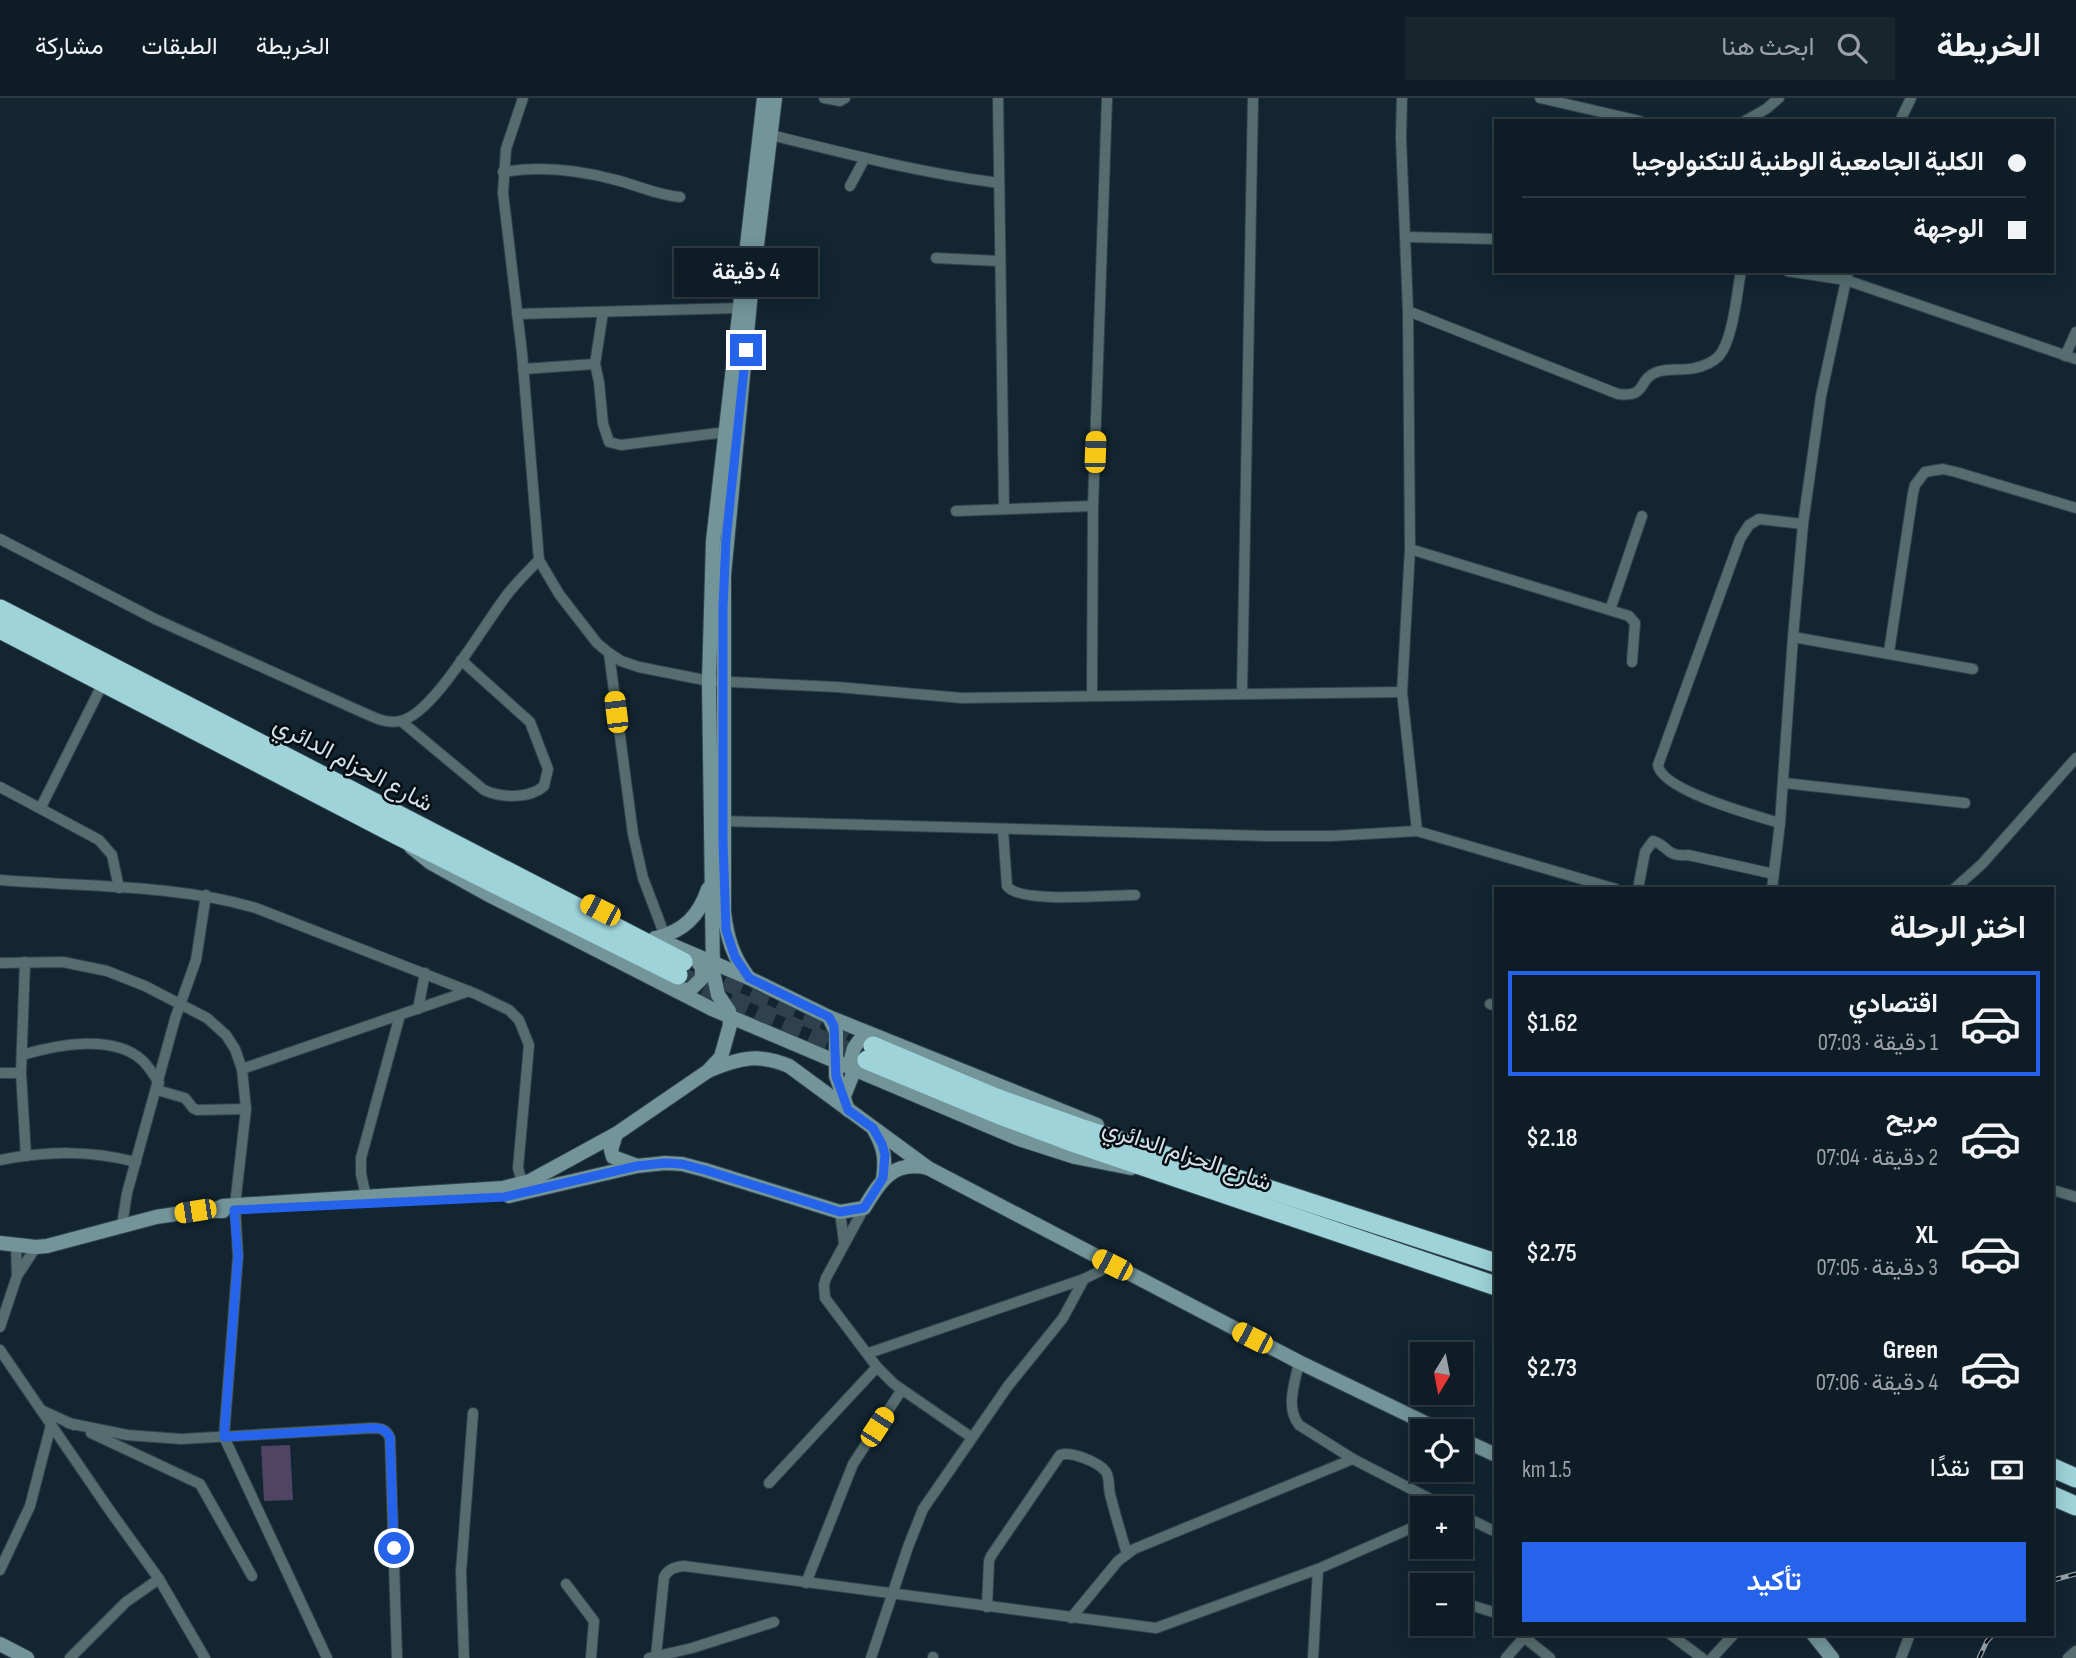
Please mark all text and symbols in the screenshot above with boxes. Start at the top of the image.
search box [1405,17,1895,80]
text: الخريطة [1937,26,2041,66]
icon: search [1833,29,1871,67]
text: مشاركة [35,32,103,61]
text: الطبقات [141,32,218,61]
text: الخريطة [256,32,330,61]
text: ابحث هنا [1721,32,1815,63]
text: الكلية الجامعية الوطنية للتكنولوجيا [1632,147,1984,178]
text: الوجهة [1913,214,1984,245]
callout: 4 دقيقة [674,248,818,298]
text: 4 دقيقة [712,258,780,286]
route end [730,334,762,366]
car [1084,431,1107,473]
car [604,690,629,734]
street label: شارع الحزام الدائري [266,710,438,822]
car [577,891,624,929]
text: اختر الرحلة [1890,909,2026,948]
text: اقتصادي [1849,989,1938,1020]
icon: car [1959,992,2022,1055]
text: $1.62 [1526,1008,1578,1039]
text: 1 دقيقة · 07:03 [1818,1029,1938,1057]
text: مريح [1886,1104,1938,1135]
icon: car [1959,1107,2022,1170]
street label: شارع الحزام الدائري [1097,1113,1275,1201]
text: $2.18 [1526,1123,1578,1154]
text: 2 دقيقة · 07:04 [1816,1144,1938,1172]
car [173,1197,218,1225]
text: XL [1916,1220,1938,1251]
icon: car [1959,1222,2022,1285]
text: $2.75 [1526,1238,1577,1269]
car [1089,1246,1136,1284]
text: 3 دقيقة · 07:05 [1817,1254,1938,1282]
car [1229,1319,1276,1357]
text: Green [1883,1335,1938,1366]
icon: car [1959,1337,2022,1400]
north arrow [1410,1342,1474,1405]
map controls [1410,1342,1473,1636]
text: $2.73 [1526,1353,1577,1384]
text: 4 دقيقة · 07:06 [1816,1369,1938,1397]
car [857,1404,898,1450]
button: locate [1410,1419,1473,1482]
icon: cash [1988,1451,2026,1489]
text: نقدًا [1930,1453,1970,1484]
text: 1.5 km [1522,1456,1571,1484]
button: + [1410,1496,1473,1559]
route start [378,1532,410,1564]
button: تأكيد [1522,1542,2026,1622]
button: − [1410,1573,1473,1636]

